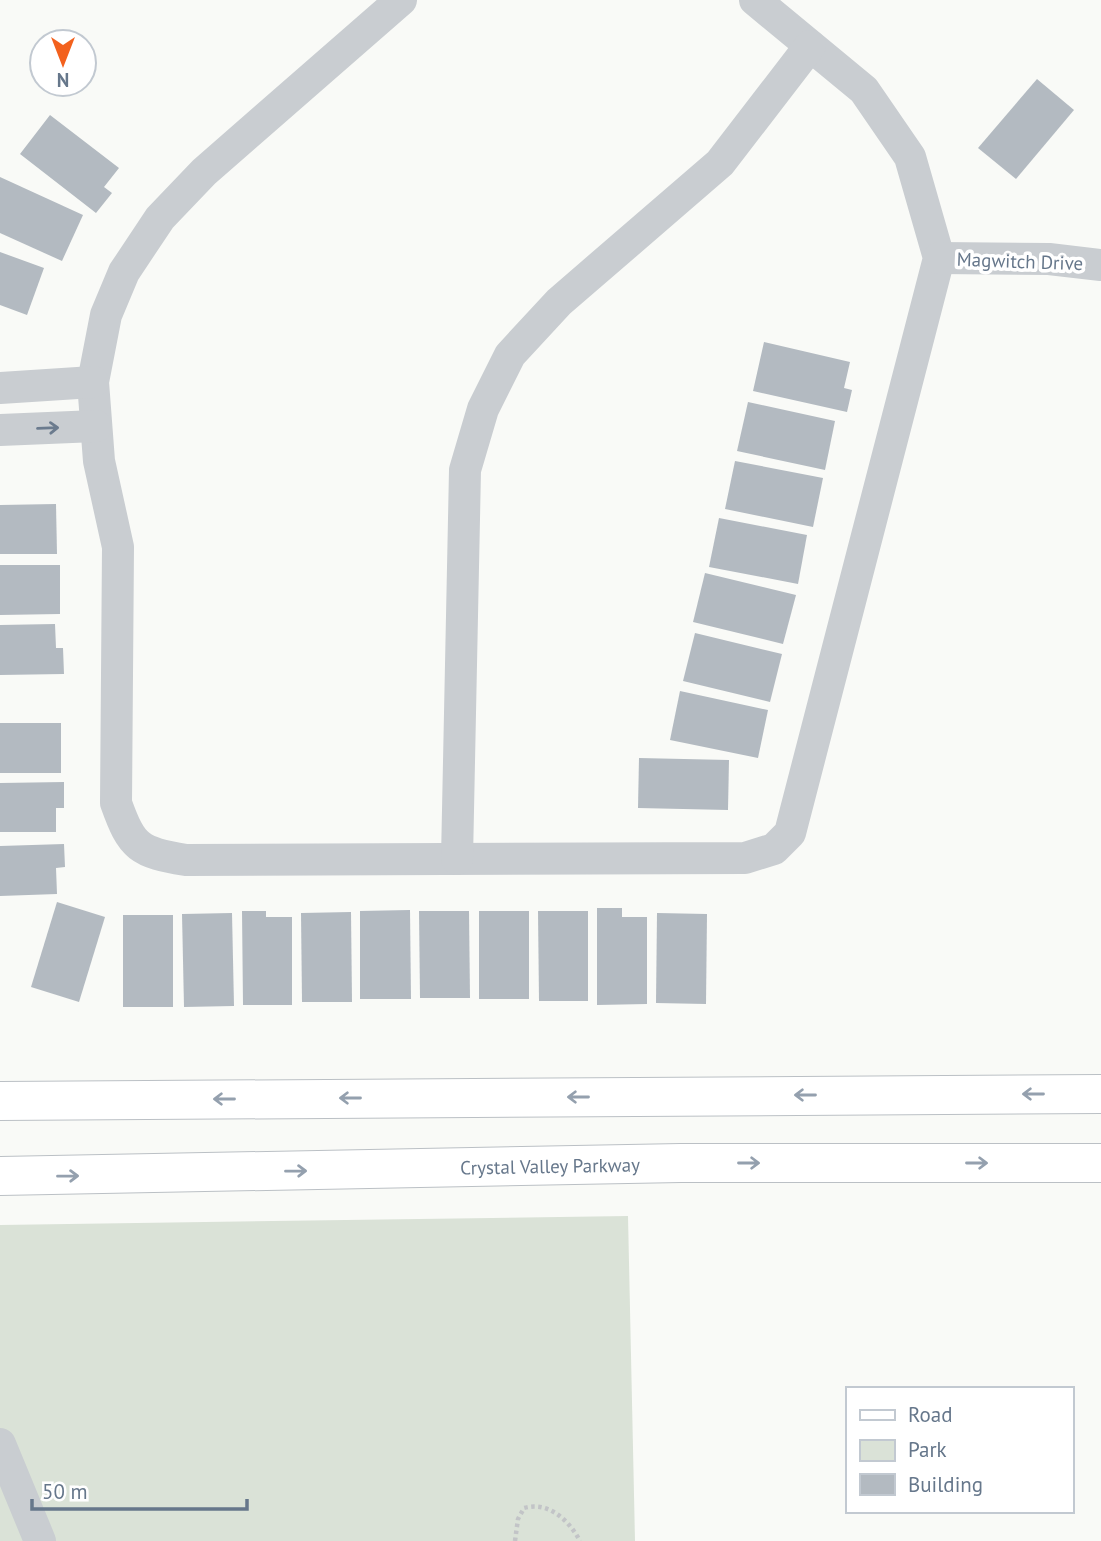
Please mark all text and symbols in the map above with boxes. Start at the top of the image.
north arrow [28,28,98,98]
text: N [57,68,69,92]
street label: Magwitch Drive [956,247,1084,275]
one-way arrow [36,422,59,435]
one-way arrow [1022,1087,1045,1101]
one-way arrow [794,1088,817,1102]
one-way arrow [567,1090,590,1104]
one-way arrow [339,1091,362,1105]
one-way arrow [213,1092,236,1106]
street label: Crystal Valley Parkway [460,1152,640,1180]
one-way arrow [738,1156,761,1170]
one-way arrow [965,1156,988,1170]
one-way arrow [284,1164,307,1178]
one-way arrow [56,1169,79,1183]
legend [846,1387,1073,1513]
text: Road [908,1401,952,1428]
text: Park [908,1436,947,1463]
scale bar [32,1468,247,1512]
text: Building [908,1471,983,1498]
text: 50 m [42,1478,88,1505]

